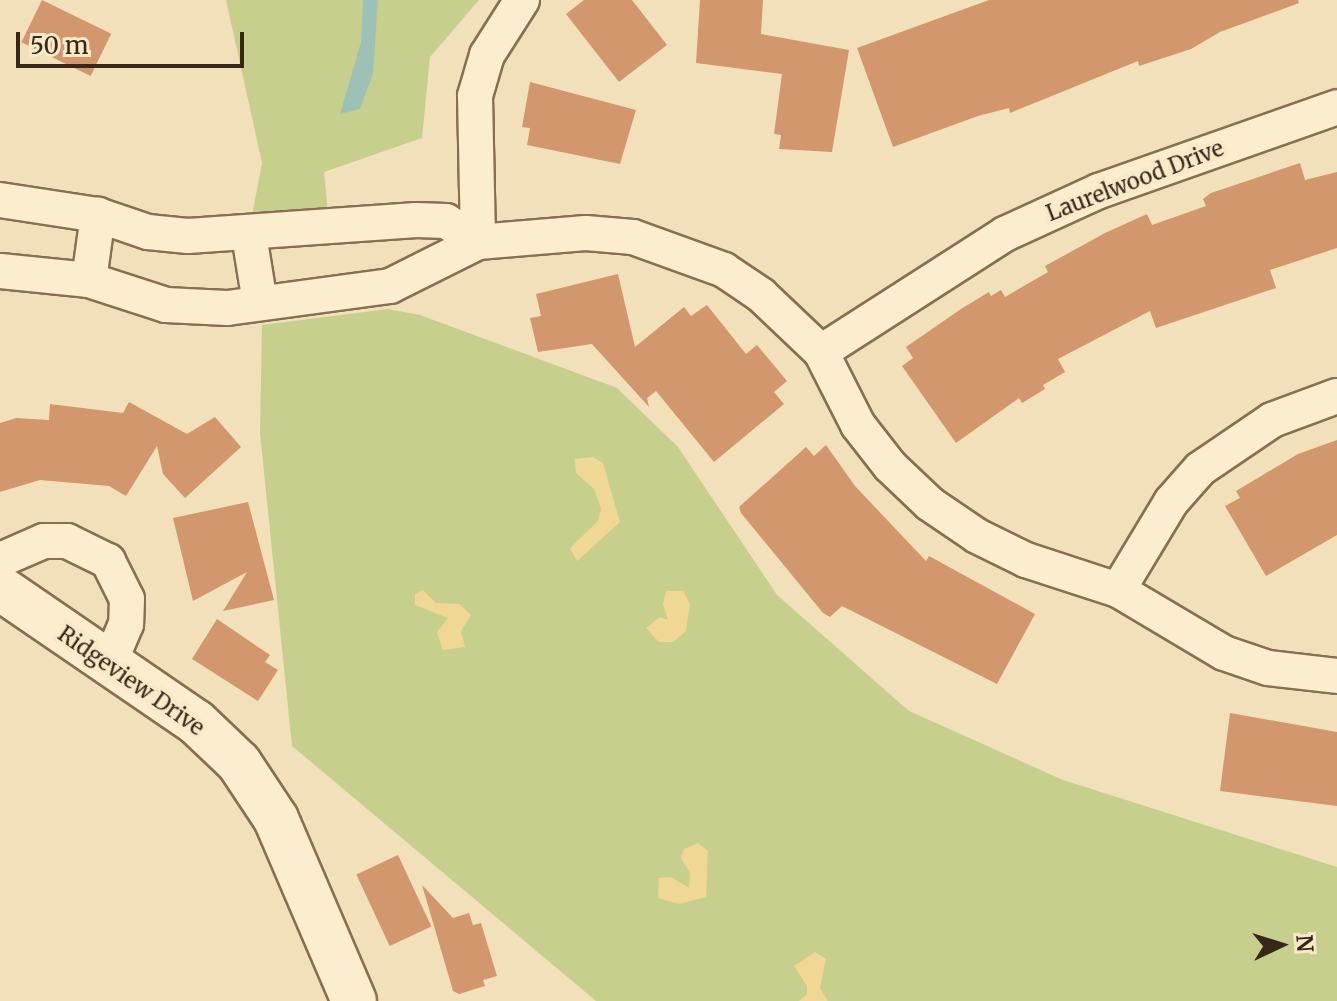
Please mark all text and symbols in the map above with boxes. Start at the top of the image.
scale bar [20,16,248,66]
text: 50 m [30,30,89,61]
street label: Laurelwood Drive [1043,135,1227,227]
street label: Ridgeview Drive [53,621,209,741]
north arrow [1241,905,1321,985]
text: N [1290,934,1320,953]

